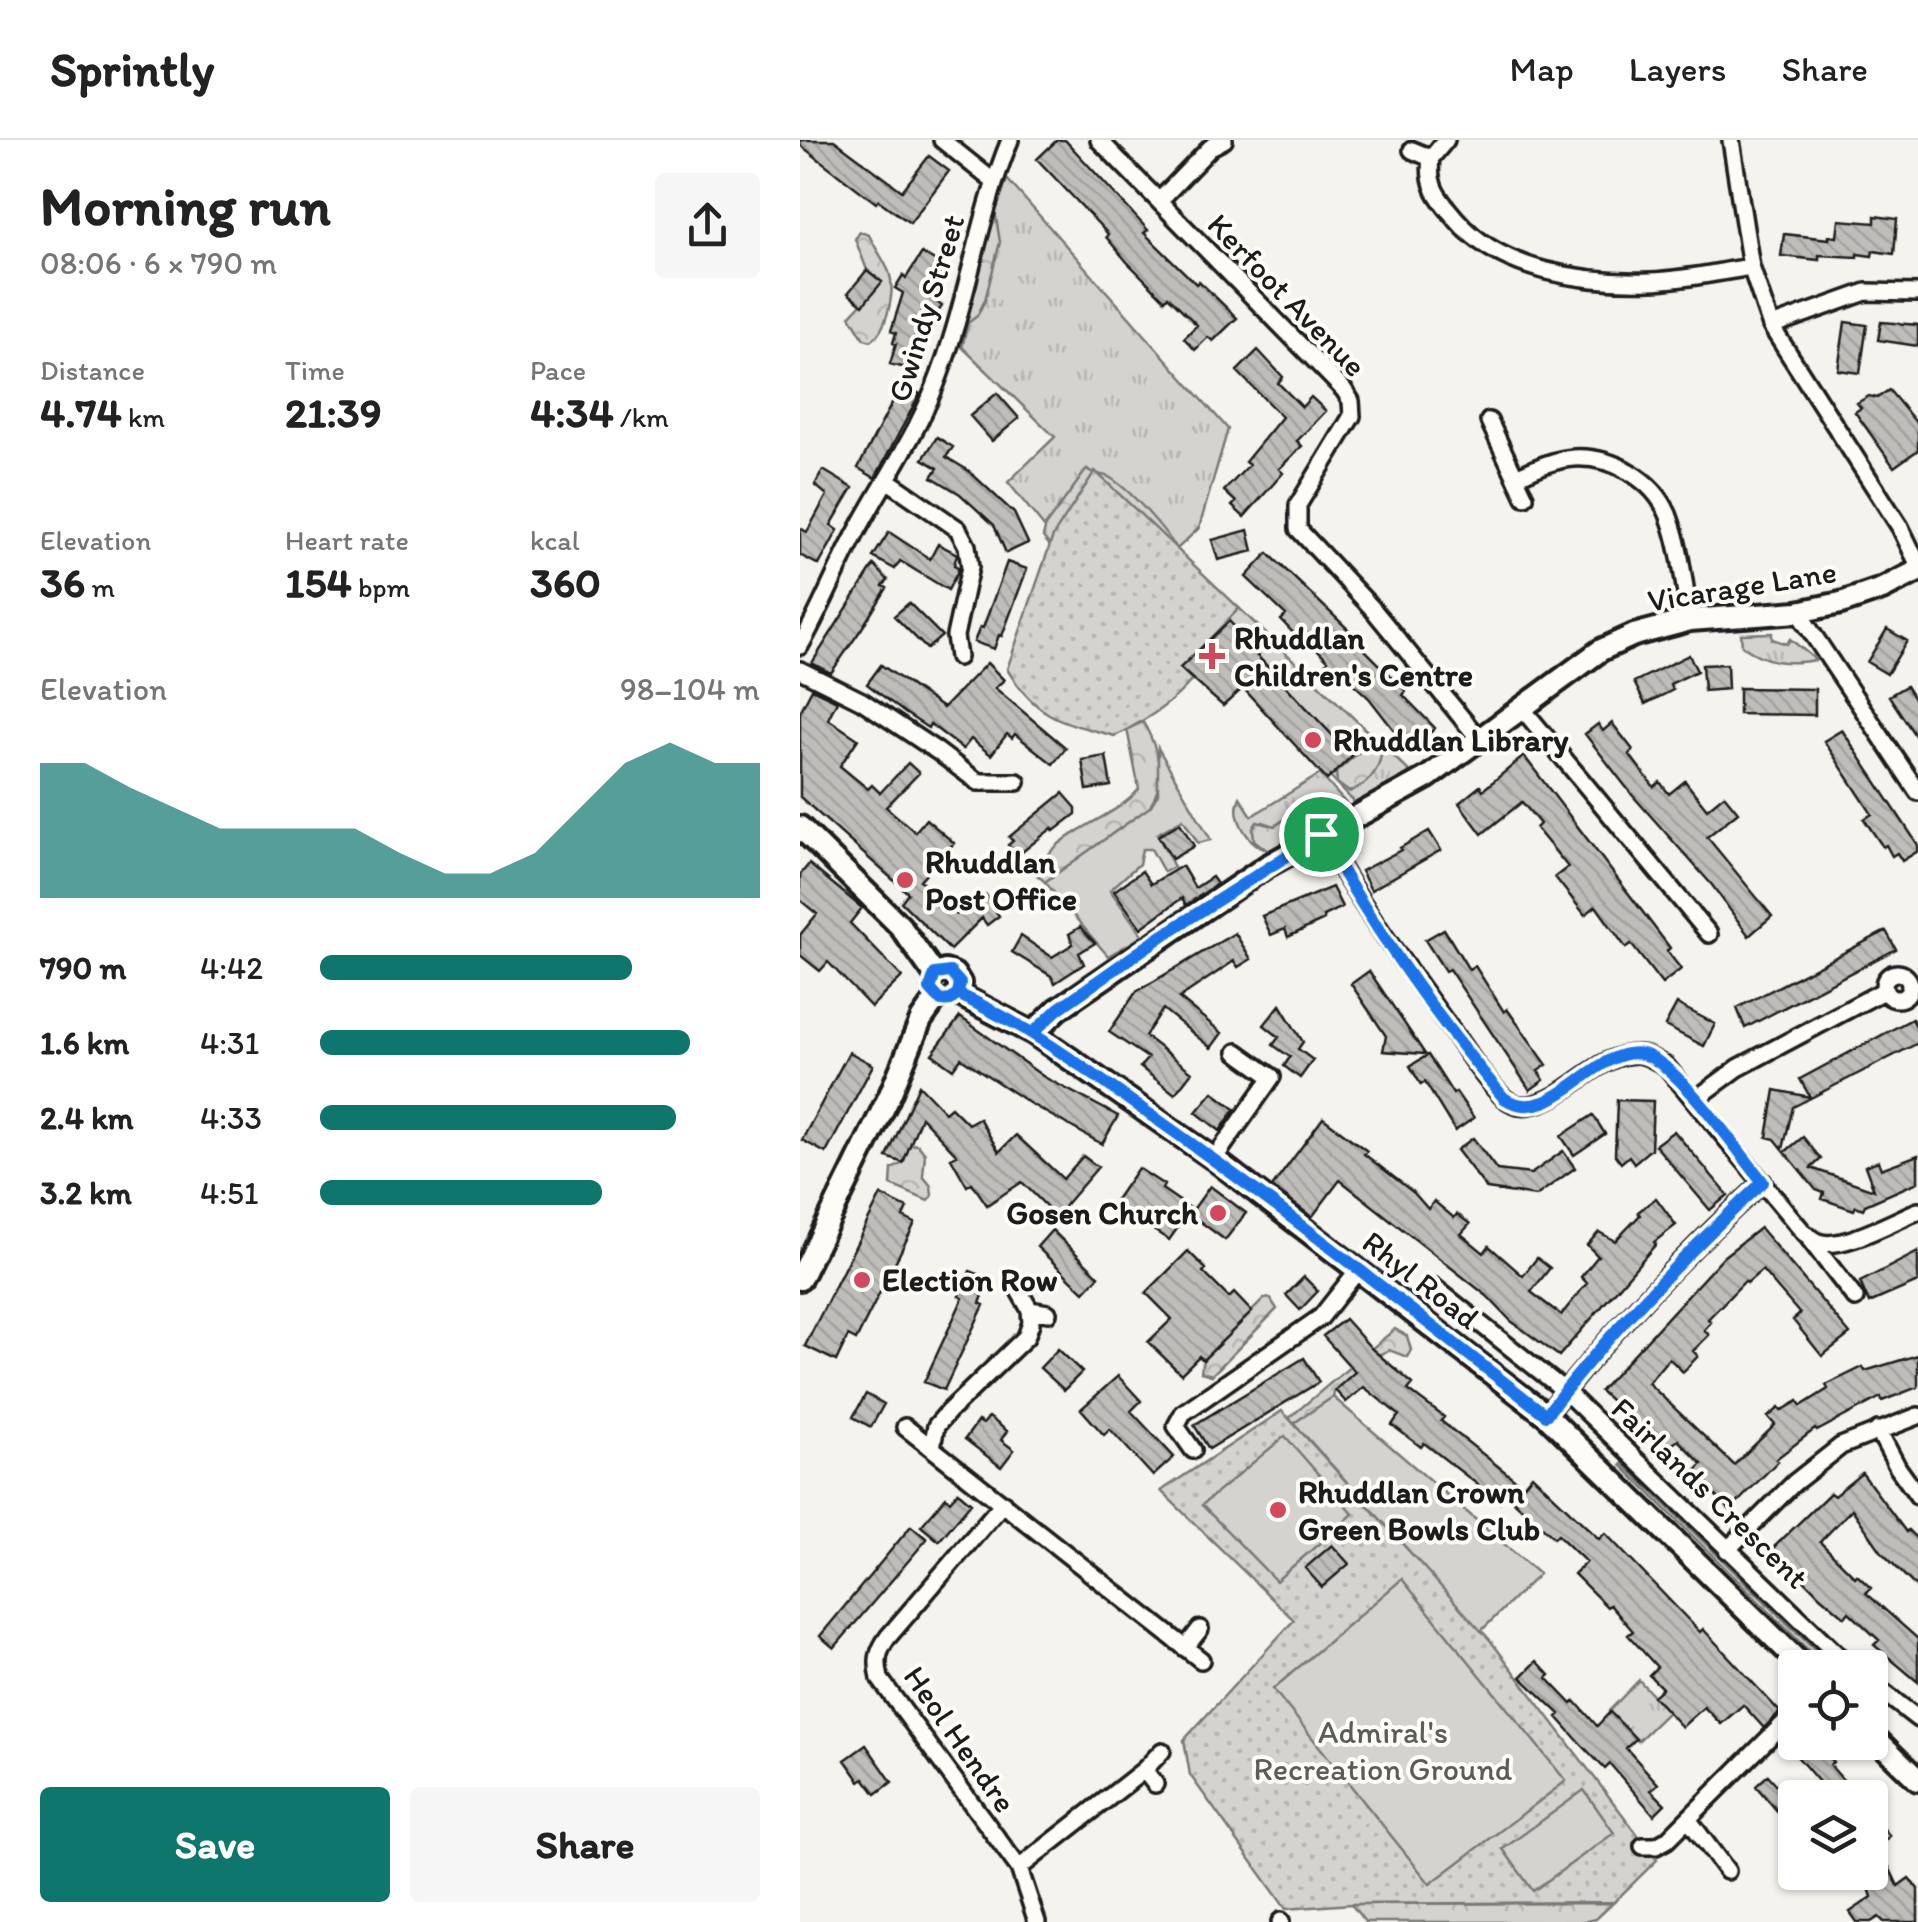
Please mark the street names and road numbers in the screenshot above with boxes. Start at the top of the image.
street label: Kerfoot Avenue [1200,206,1374,384]
street label: Gwindy Street [879,210,973,406]
street label: Vicarage Lane [1645,552,1839,620]
street label: Rhyl Road [1355,1223,1487,1337]
street label: Fairlands Crescent [1604,1390,1816,1596]
street label: Heol Hendre [896,1659,1024,1819]

